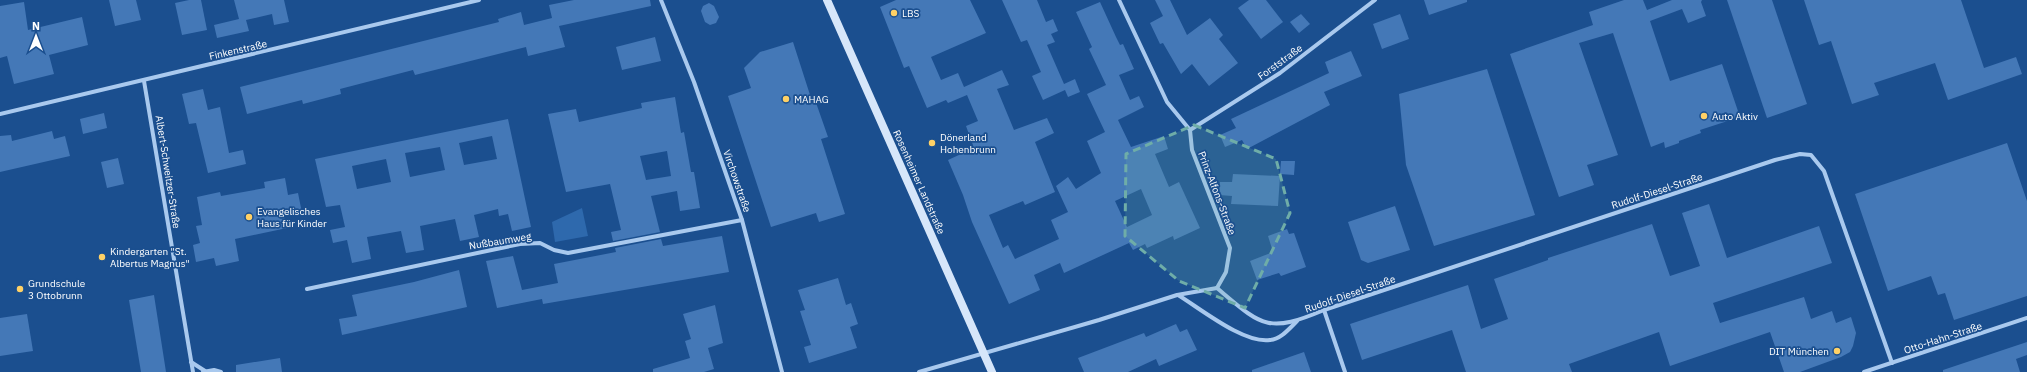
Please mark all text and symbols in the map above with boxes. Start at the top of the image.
place label: LBS [902,7,920,20]
marker: LBS [889,8,899,18]
north arrow [16,16,56,56]
text: N [32,19,40,33]
street label: Finkenstraße [208,37,269,63]
street label: Forststraße [1255,41,1305,83]
place label: MAHAG [794,93,829,106]
marker: MAHAG [781,94,791,104]
place label: Auto Aktiv [1712,110,1758,123]
marker: Auto Aktiv [1699,111,1709,121]
street label: Albert-Schweitzer-Straße [153,115,183,230]
street label: Rosenheimer Landstraße [890,128,948,237]
place label: Dönerland Hohenbrunn [940,131,996,156]
marker: Dönerland Hohenbrunn [927,138,937,148]
street label: Virchowstraße [720,148,754,214]
street label: Prinz-Alfons-Straße [1195,149,1239,237]
street label: Rudolf-Diesel-Straße [1610,170,1705,212]
place label: Evangelisches Haus für Kinder [257,205,327,230]
marker: Evangelisches Haus für Kinder [244,212,254,222]
street label: Nußbaumweg [468,230,533,252]
place label: Kindergarten "St. Albertus Magnus" [110,245,190,270]
marker: Kindergarten "St. Albertus Magnus" [97,252,107,262]
street label: Rudolf-Diesel-Straße [1303,272,1398,316]
place label: Grundschule 3 Ottobrunn [28,277,86,302]
marker: Grundschule 3 Ottobrunn [15,284,25,294]
street label: Otto-Hahn-Straße [1902,319,1984,357]
place label: DIT München [1769,345,1829,358]
marker: DIT München [1832,346,1842,356]

